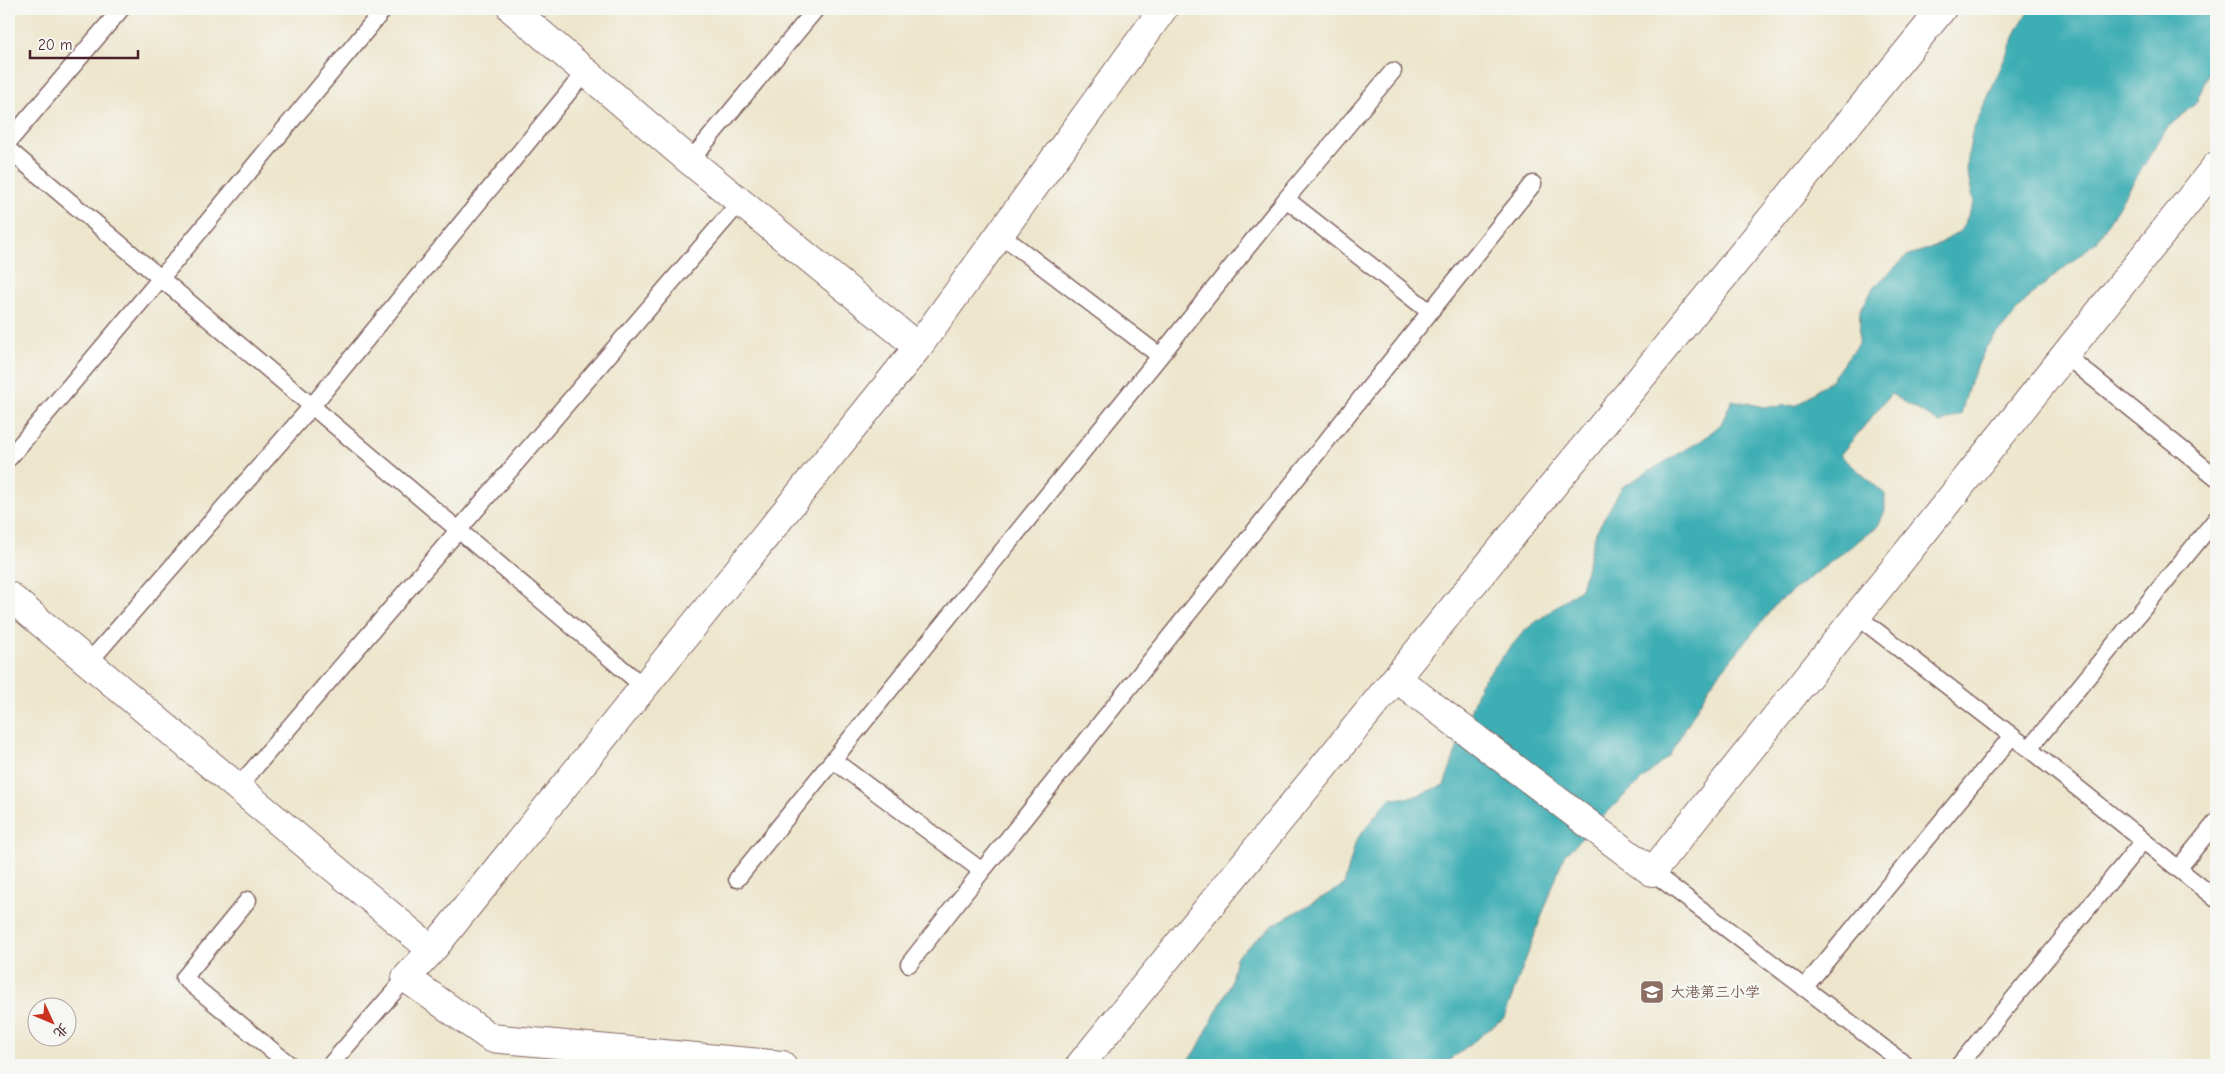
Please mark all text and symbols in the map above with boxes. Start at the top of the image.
scale bar [30,28,138,60]
text: 20 m [38,36,72,54]
school or university icon: 大港第三小学 [1639,979,1665,1005]
place label: 大港第三小学 [1670,983,1760,1001]
north arrow [28,996,78,1046]
text: 北 [50,1020,72,1042]

